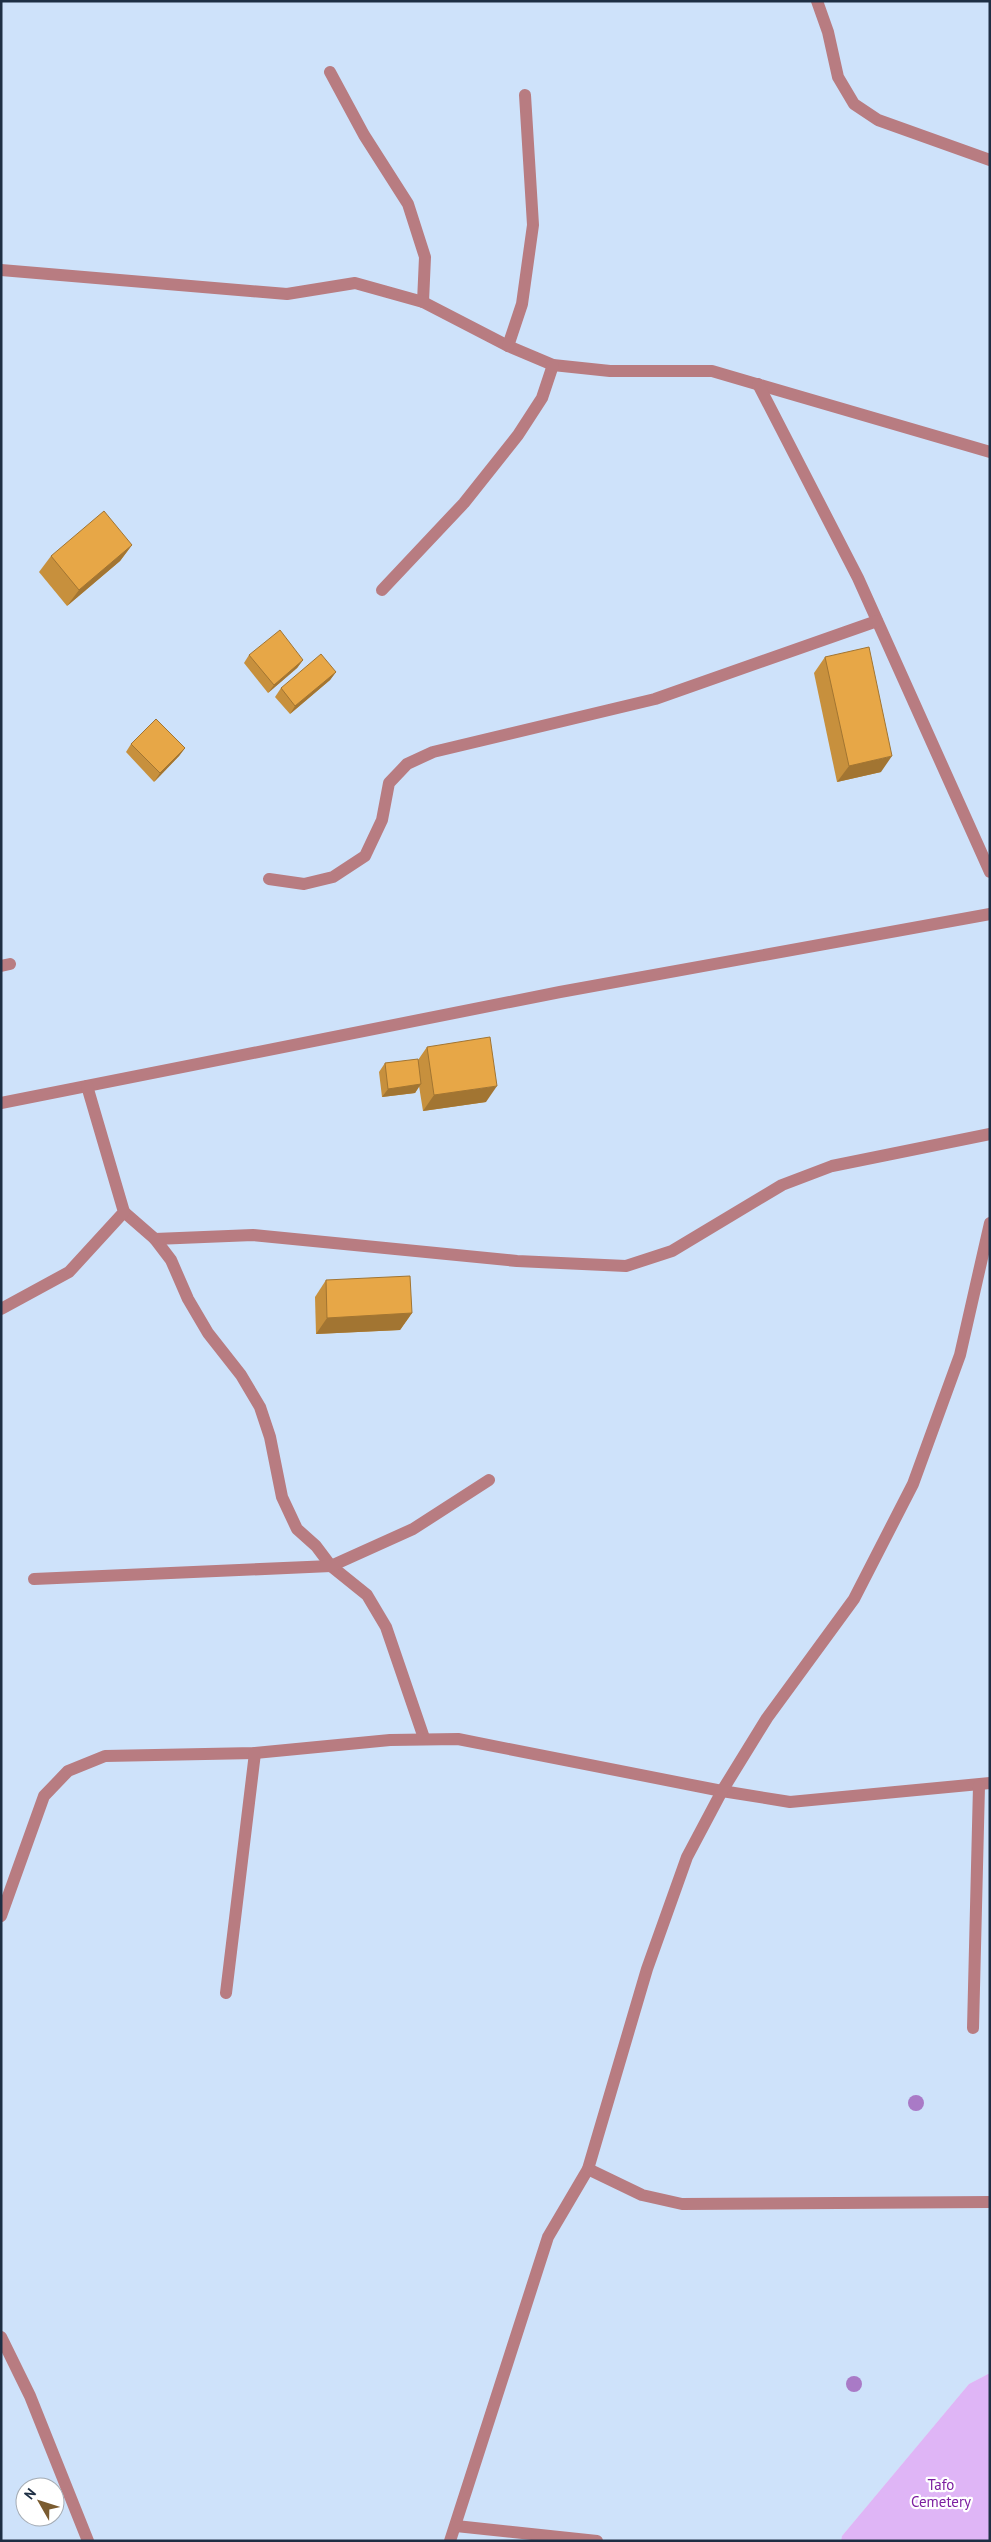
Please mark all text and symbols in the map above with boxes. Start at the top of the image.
park label: Tafo Cemetery [911,2475,971,2511]
north arrow [15,2477,65,2527]
text: N [20,2485,40,2503]

